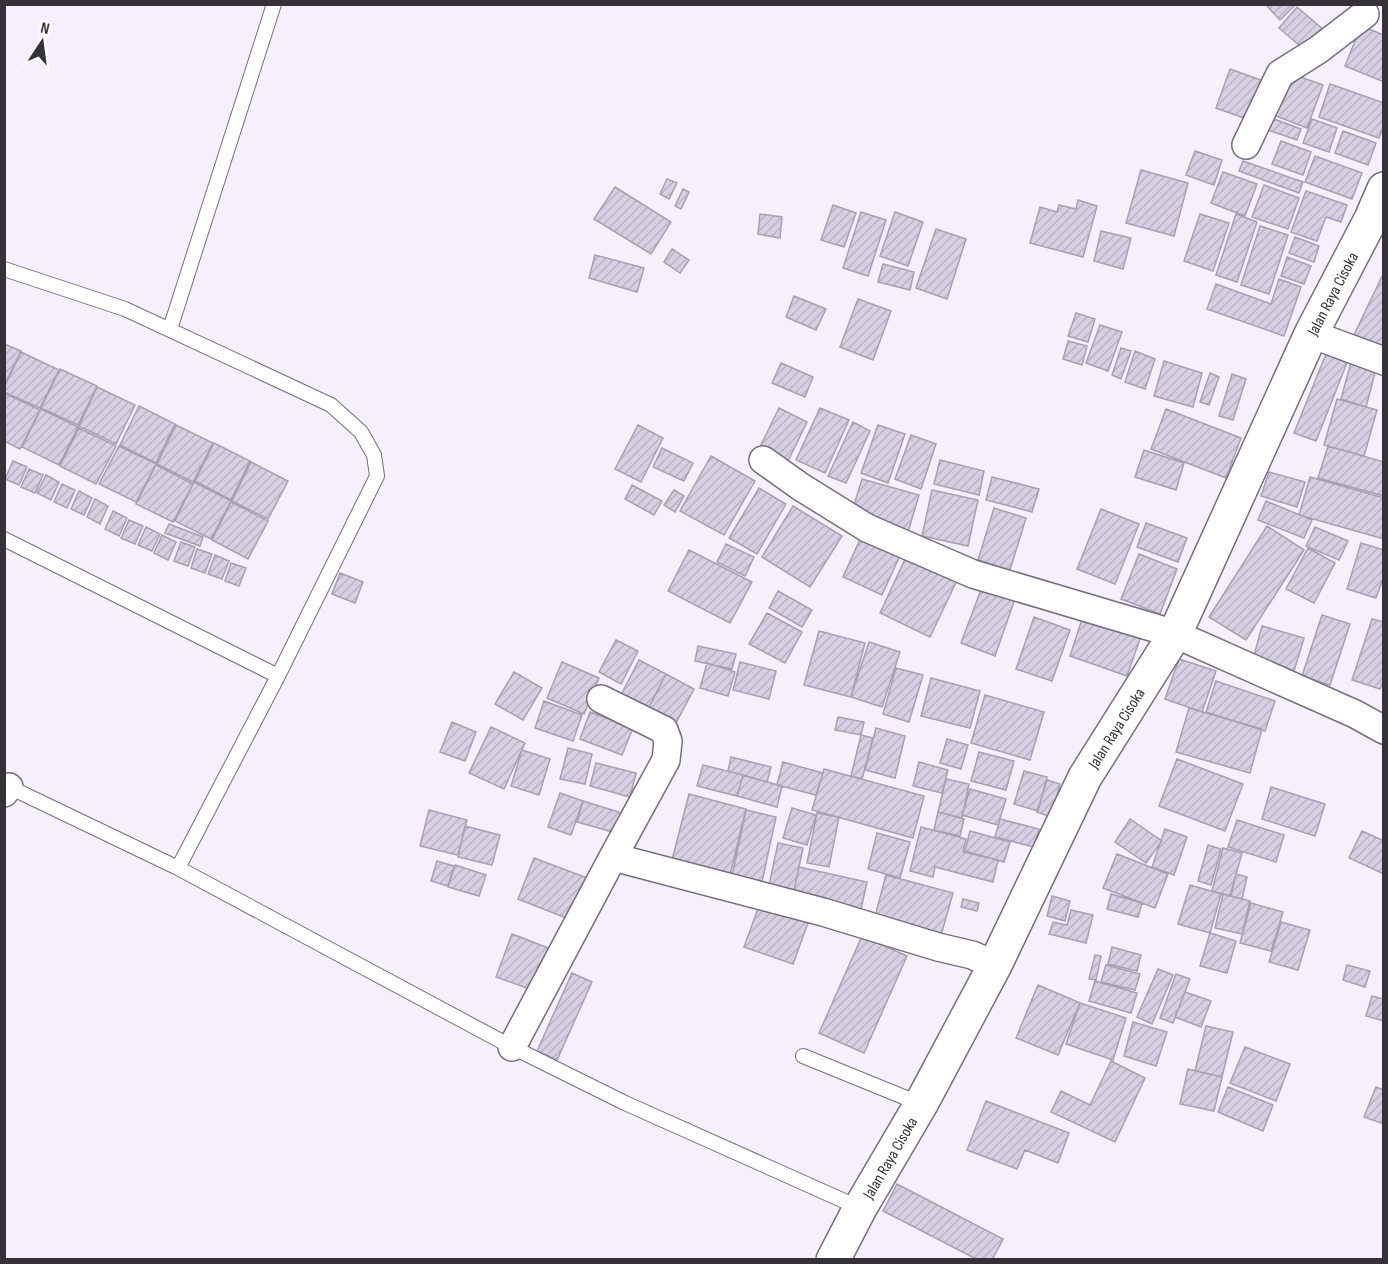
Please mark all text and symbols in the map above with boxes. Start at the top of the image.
north arrow [12,12,72,72]
text: N [39,19,51,39]
street label: Jalan Raya Cisoka [1303,249,1363,340]
street label: Jalan Raya Cisoka [1084,685,1150,773]
street label: Jalan Raya Cisoka [859,1114,922,1203]

